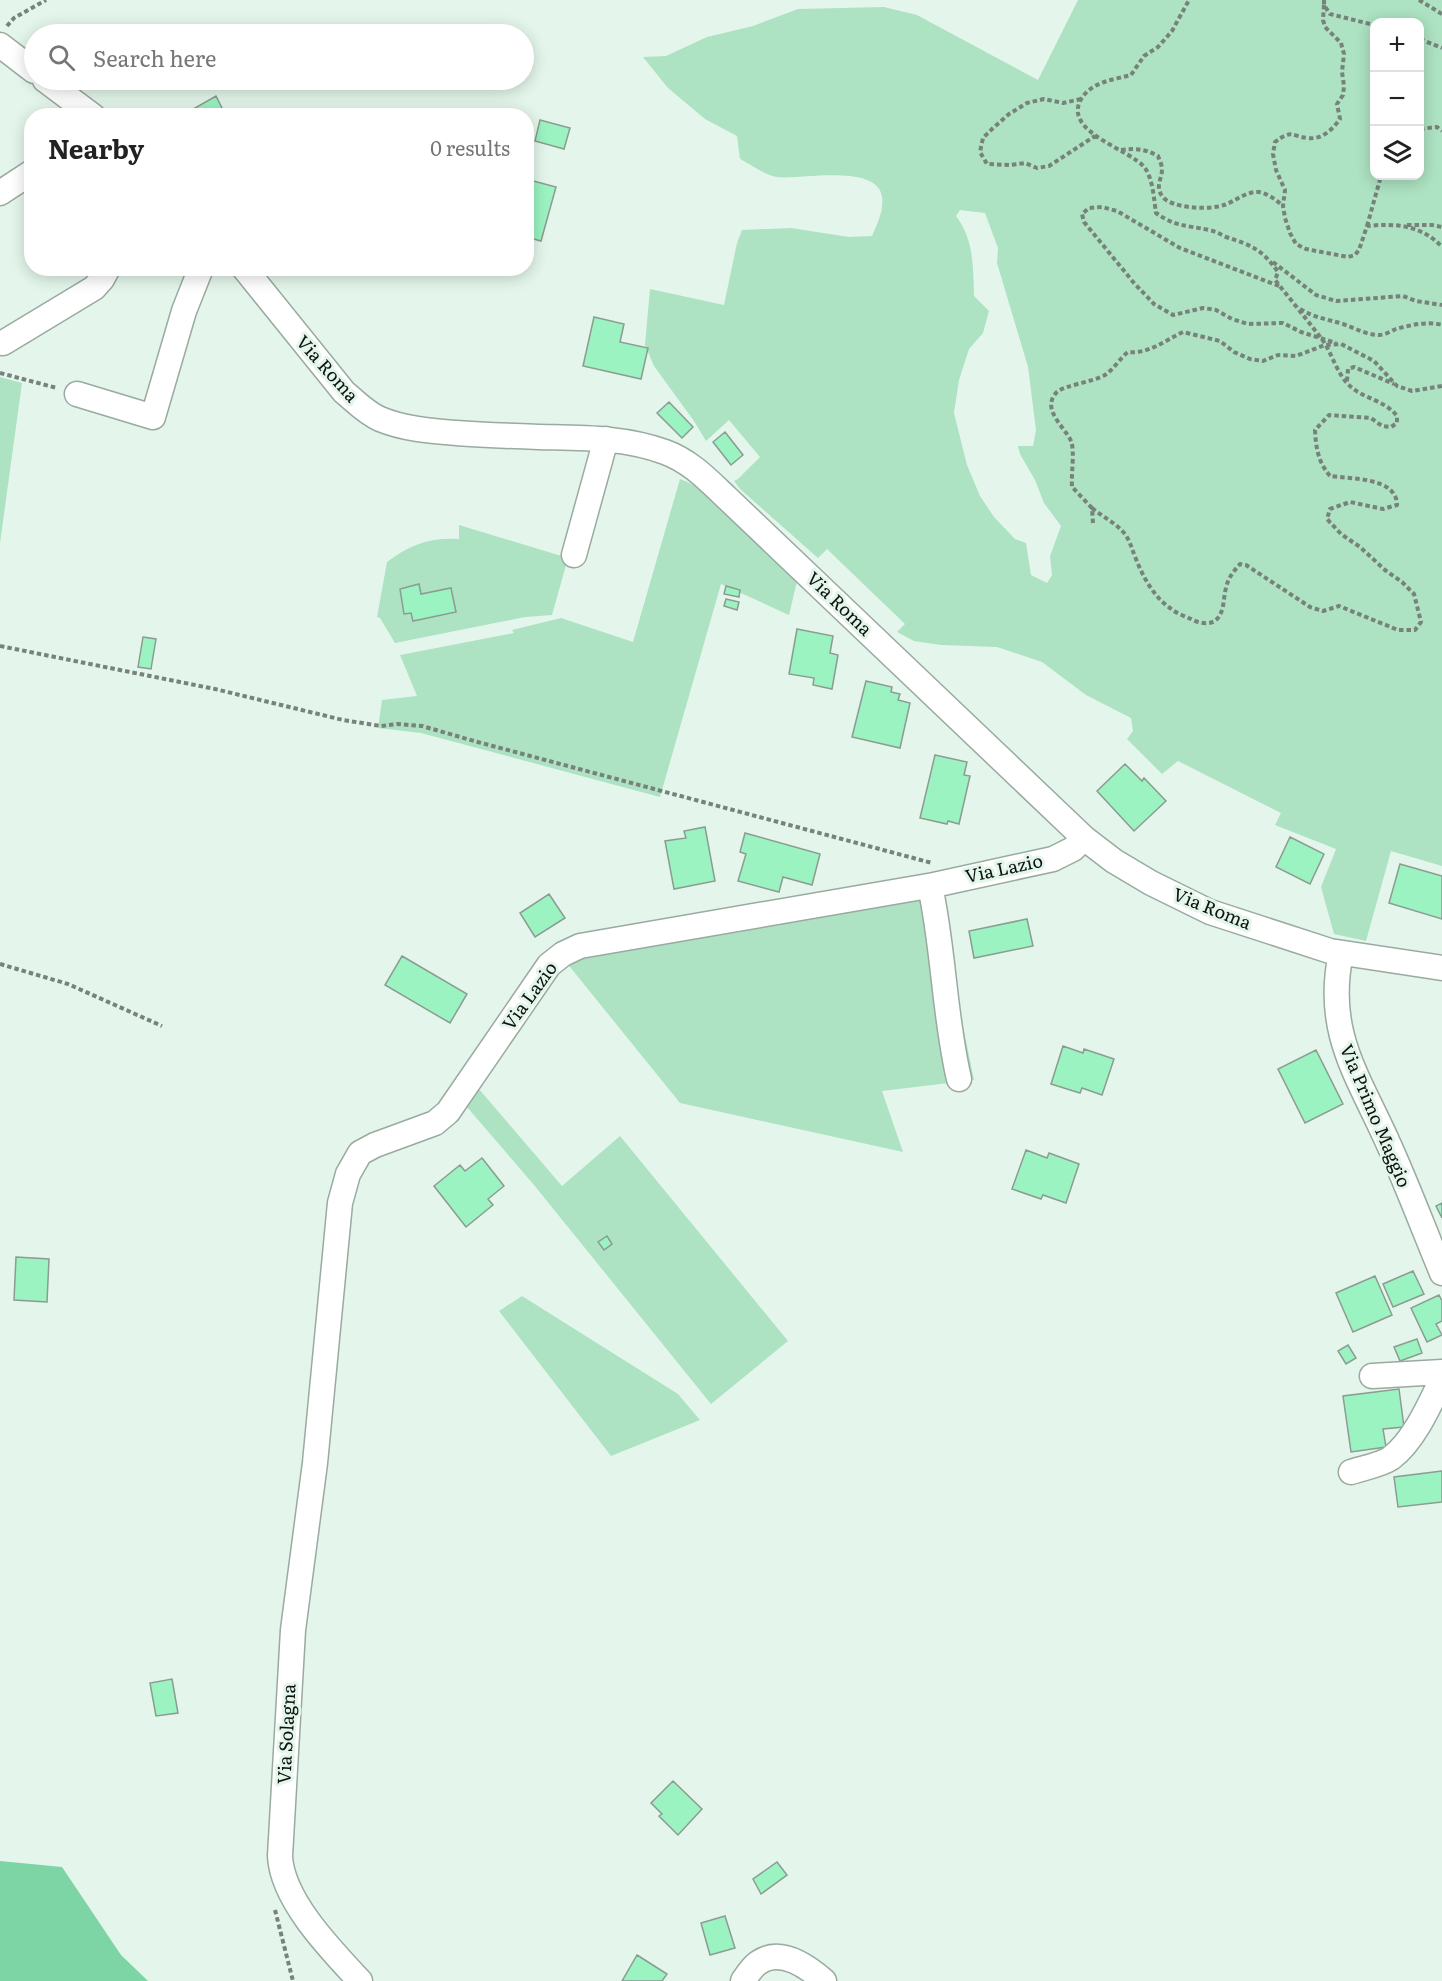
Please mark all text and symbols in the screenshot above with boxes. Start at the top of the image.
map controls [1370,18,1424,180]
button: + [1370,18,1424,72]
search box [24,24,534,90]
icon: search [45,41,78,74]
text: Search here [93,41,216,74]
button: − [1370,72,1424,126]
button: layers [1370,126,1424,180]
text: Nearby [48,128,144,167]
text: 0 results [430,132,510,162]
street label: Via Roma [291,328,366,408]
street label: Via Roma [801,565,879,641]
street label: Via Lazio [962,846,1045,889]
street label: Via Roma [1169,880,1256,936]
street label: Via Lazio [495,955,563,1035]
street label: Via Primo Maggio [1334,1040,1419,1191]
street label: Via Solagna [269,1683,302,1785]

